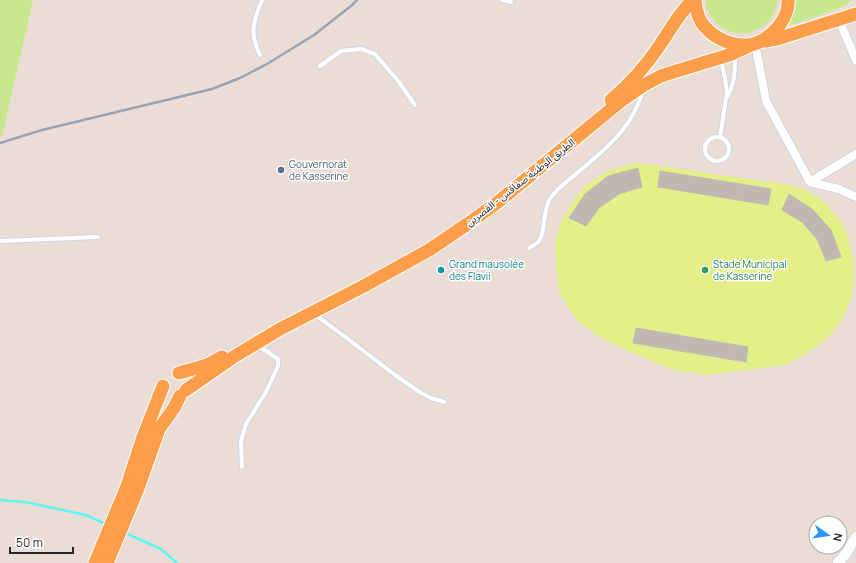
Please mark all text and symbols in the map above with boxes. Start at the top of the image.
street label: الطريق الوطنية صفاقس - القصرين [463,135,577,229]
place label: Gouvernorat de Kasserine [289,157,348,183]
marker: Gouvernorat de Kasserine [276,165,286,175]
place label: Grand mausolée des Flavii [449,257,524,283]
place label: Stade Municipal de Kasserine [713,257,787,283]
marker: Grand mausolée des Flavii [436,265,446,275]
marker: Stade Municipal de Kasserine [700,265,710,275]
north arrow [808,515,848,555]
scale bar [10,529,73,555]
text: N [830,532,846,543]
text: 50 m [16,534,43,551]

